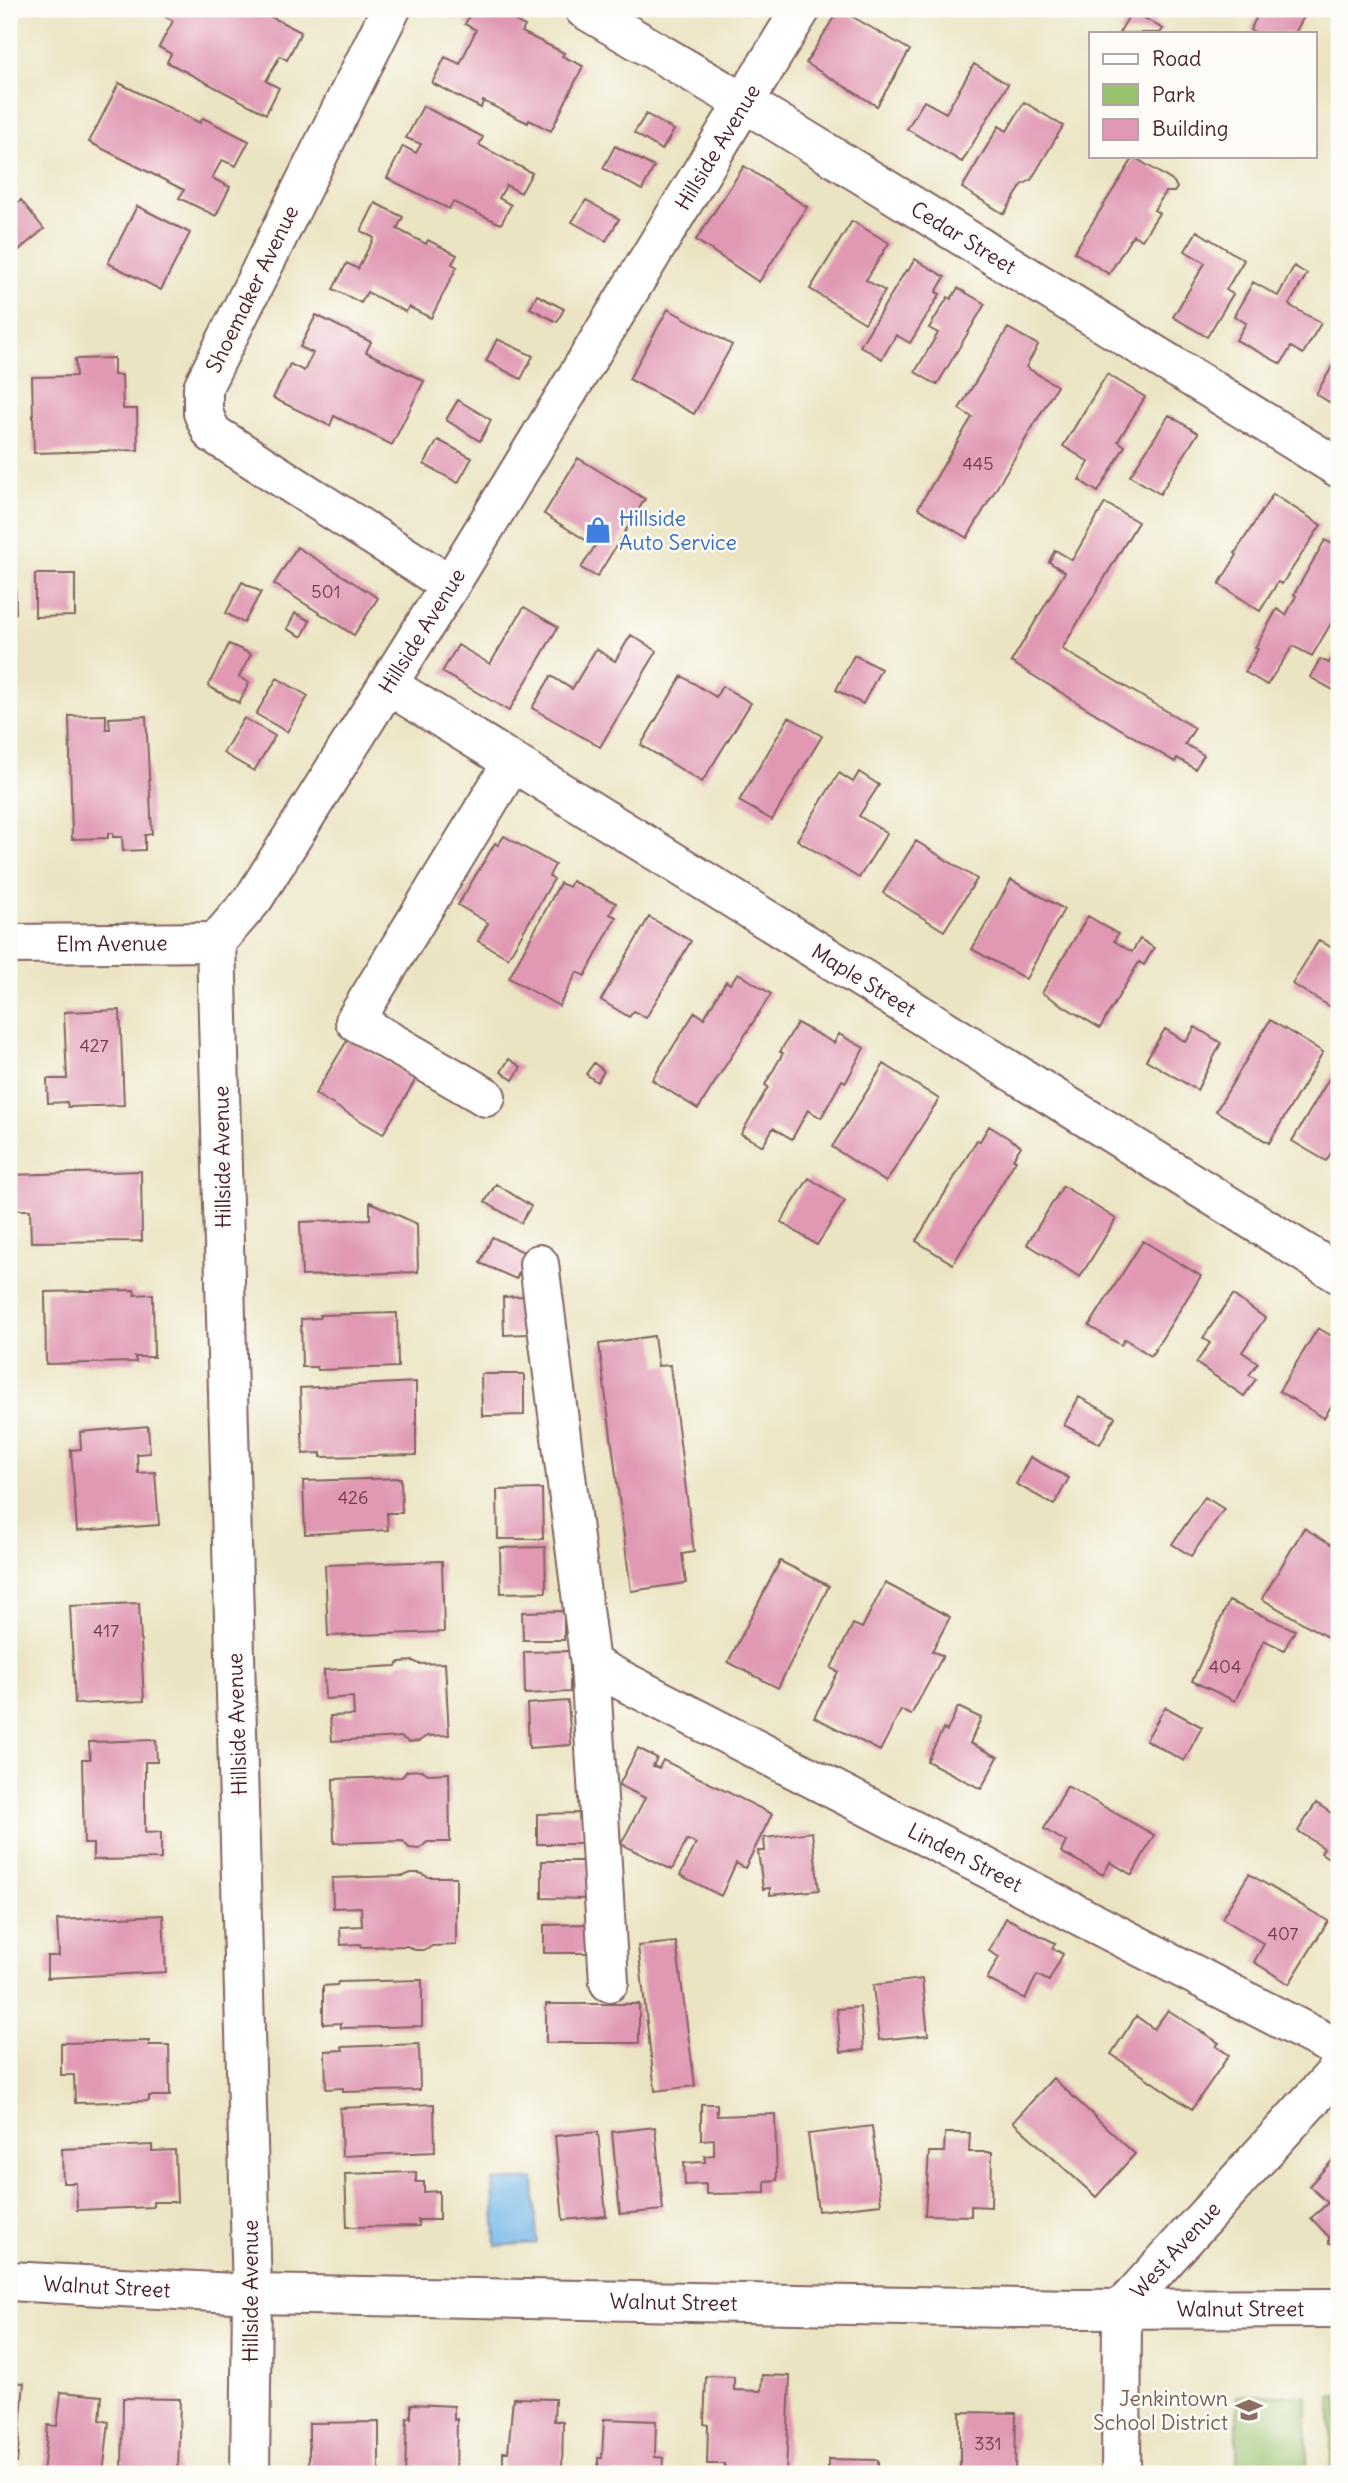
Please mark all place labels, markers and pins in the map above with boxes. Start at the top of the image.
place label: Hillside Auto Service [619,505,737,556]
shop icon: Hillside Auto Service [583,515,613,545]
place label: Jenkintown School District [1093,2385,1228,2436]
school or university icon: Jenkintown School District [1234,2395,1264,2425]

